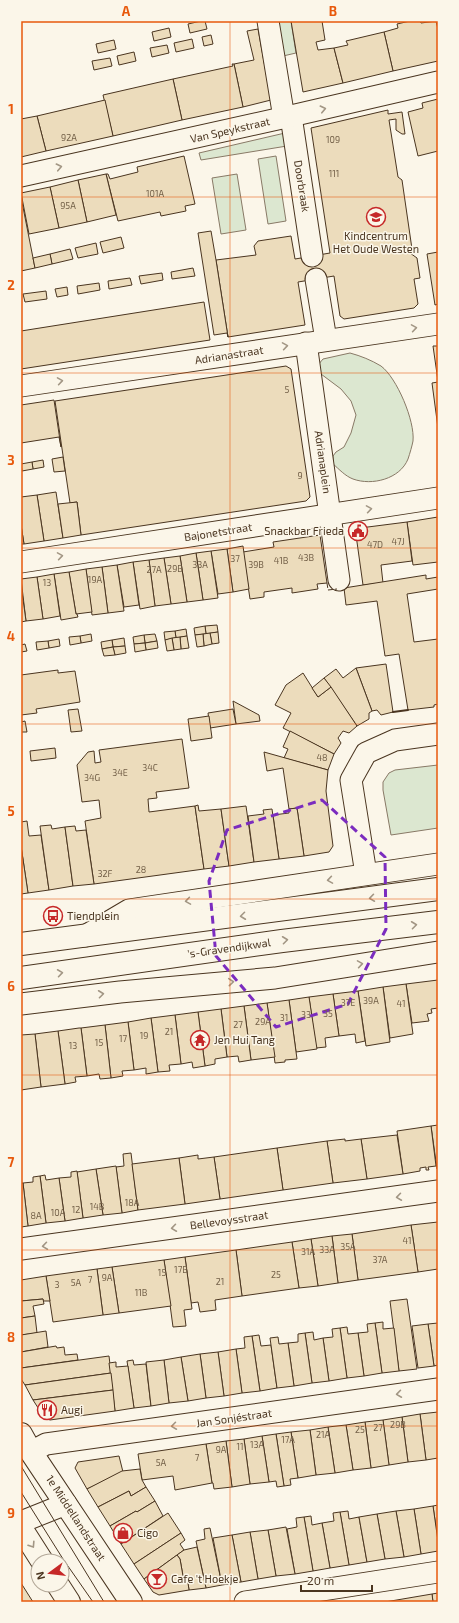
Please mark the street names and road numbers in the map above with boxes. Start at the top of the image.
street label: Van Speykstraat [189,114,271,145]
street label: Doorbraak [292,159,313,213]
street label: Adrianastraat [194,343,264,366]
street label: Adrianaplein [313,430,334,494]
street label: Bajonetstraat [183,520,253,544]
street label: 's-Gravendijkwal [186,935,272,961]
street label: Bellevoysstraat [189,1208,269,1231]
street label: Jan Sonjéstraat [195,1406,273,1430]
street label: 1e Middellandstraat [44,1473,109,1563]

